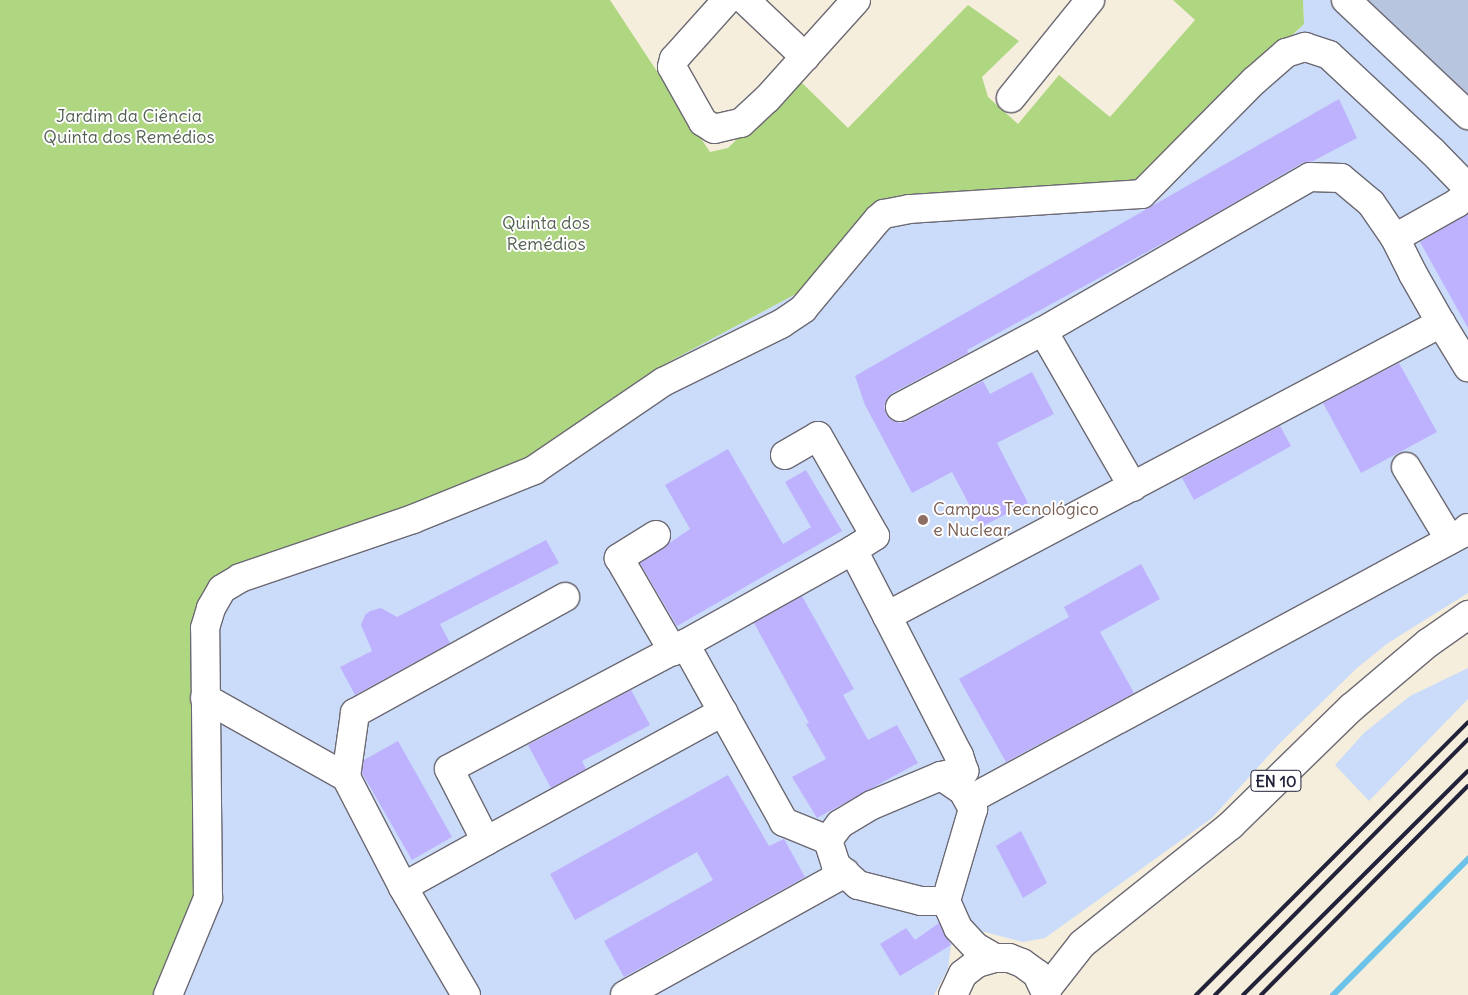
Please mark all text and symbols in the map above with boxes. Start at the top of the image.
park label: Jardim da Ciência Quinta dos Remédios [43,106,215,148]
park label: Quinta dos Remédios [502,213,590,255]
place label: Campus Tecnológico e Nuclear [933,499,1099,542]
marker: Campus Tecnológico e Nuclear [917,514,929,526]
road number: EN 10 [1250,768,1302,794]

